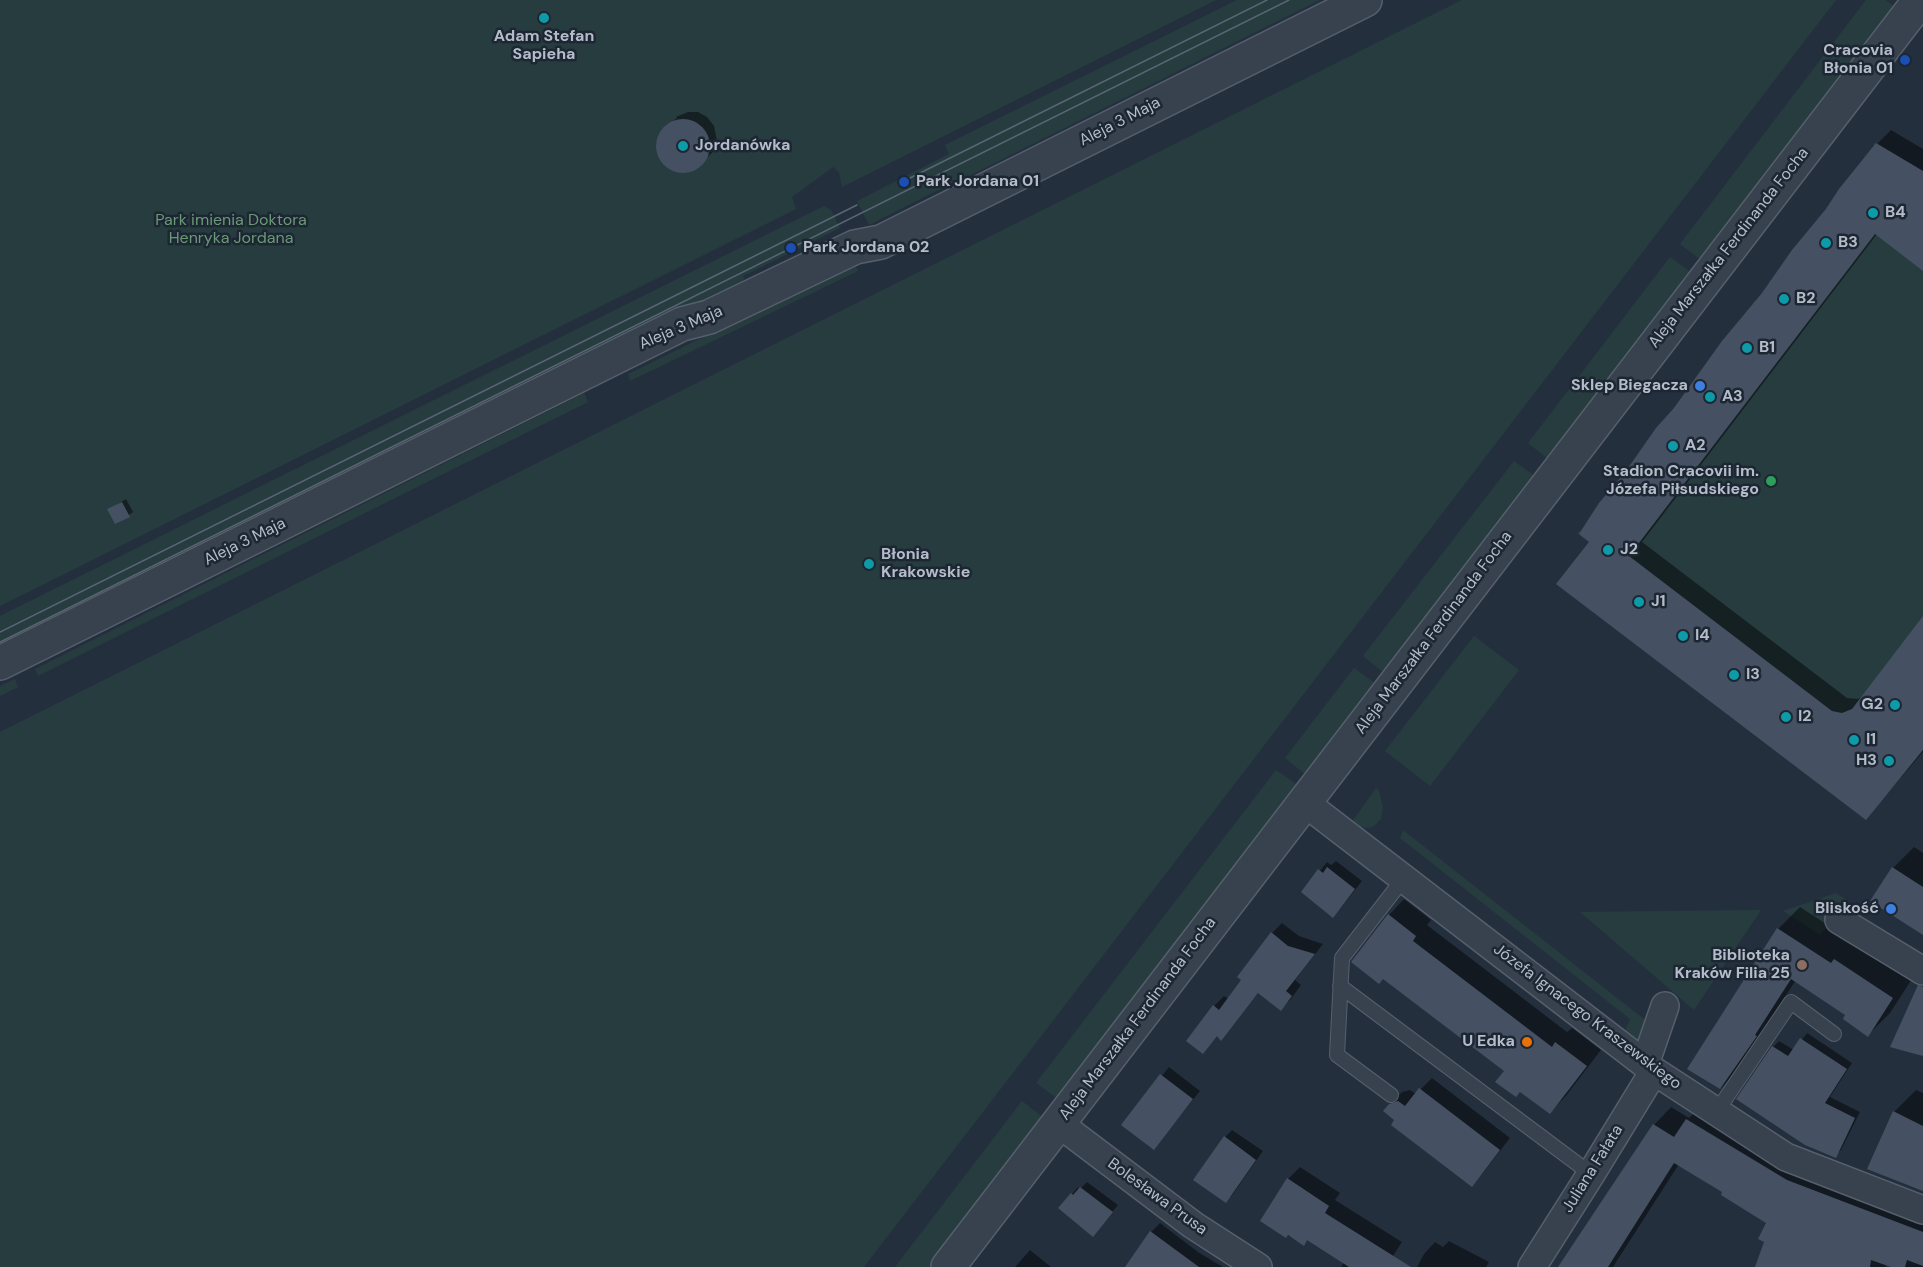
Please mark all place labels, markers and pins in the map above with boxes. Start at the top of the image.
marker: Adam Stefan Sapieha [537,11,551,25]
place label: Adam Stefan Sapieha [494,27,594,65]
place label: Cracovia Błonia 01 [1823,41,1893,79]
marker: Cracovia Błonia 01 [1898,53,1912,67]
place label: Jordanówka [695,136,790,156]
marker: Jordanówka [676,139,690,153]
place label: Park Jordana 01 [916,172,1039,192]
marker: Park Jordana 01 [897,175,911,189]
place label: B4 [1885,203,1906,223]
marker: B4 [1866,206,1880,220]
place label: B3 [1838,233,1858,253]
marker: B3 [1819,236,1833,250]
place label: Park Jordana 02 [803,238,929,258]
marker: Park Jordana 02 [784,241,798,255]
place label: B2 [1796,289,1815,309]
marker: B2 [1777,292,1791,306]
place label: B1 [1759,338,1775,358]
marker: B1 [1740,341,1754,355]
place label: Sklep Biegacza [1571,376,1688,396]
marker: Sklep Biegacza [1693,379,1707,393]
place label: A3 [1722,387,1743,407]
marker: A3 [1703,390,1717,404]
place label: A2 [1685,436,1706,456]
marker: A2 [1666,439,1680,453]
place label: Stadion Cracovii im. Józefa Piłsudskiego [1603,462,1759,500]
marker: Stadion Cracovii im. Józefa Piłsudskiego [1764,474,1778,488]
place label: J2 [1620,540,1638,560]
marker: J2 [1601,543,1615,557]
place label: Błonia Krakowskie [881,545,970,583]
marker: Błonia Krakowskie [862,557,876,571]
place label: J1 [1651,592,1665,612]
marker: J1 [1632,595,1646,609]
place label: I4 [1695,626,1710,646]
marker: I4 [1676,629,1690,643]
place label: I3 [1746,665,1760,685]
marker: I3 [1727,668,1741,682]
place label: G2 [1861,695,1883,715]
marker: G2 [1888,698,1902,712]
place label: I2 [1798,707,1812,727]
marker: I2 [1779,710,1793,724]
place label: I1 [1866,730,1876,750]
marker: I1 [1847,733,1861,747]
place label: H3 [1856,751,1877,771]
marker: H3 [1882,754,1896,768]
place label: Bliskość [1815,899,1879,919]
marker: Bliskość [1884,902,1898,916]
place label: Biblioteka Kraków Filia 25 [1674,946,1790,984]
marker: Biblioteka Kraków Filia 25 [1795,958,1809,972]
place label: U Edka [1462,1032,1515,1052]
marker: U Edka [1520,1035,1534,1049]

